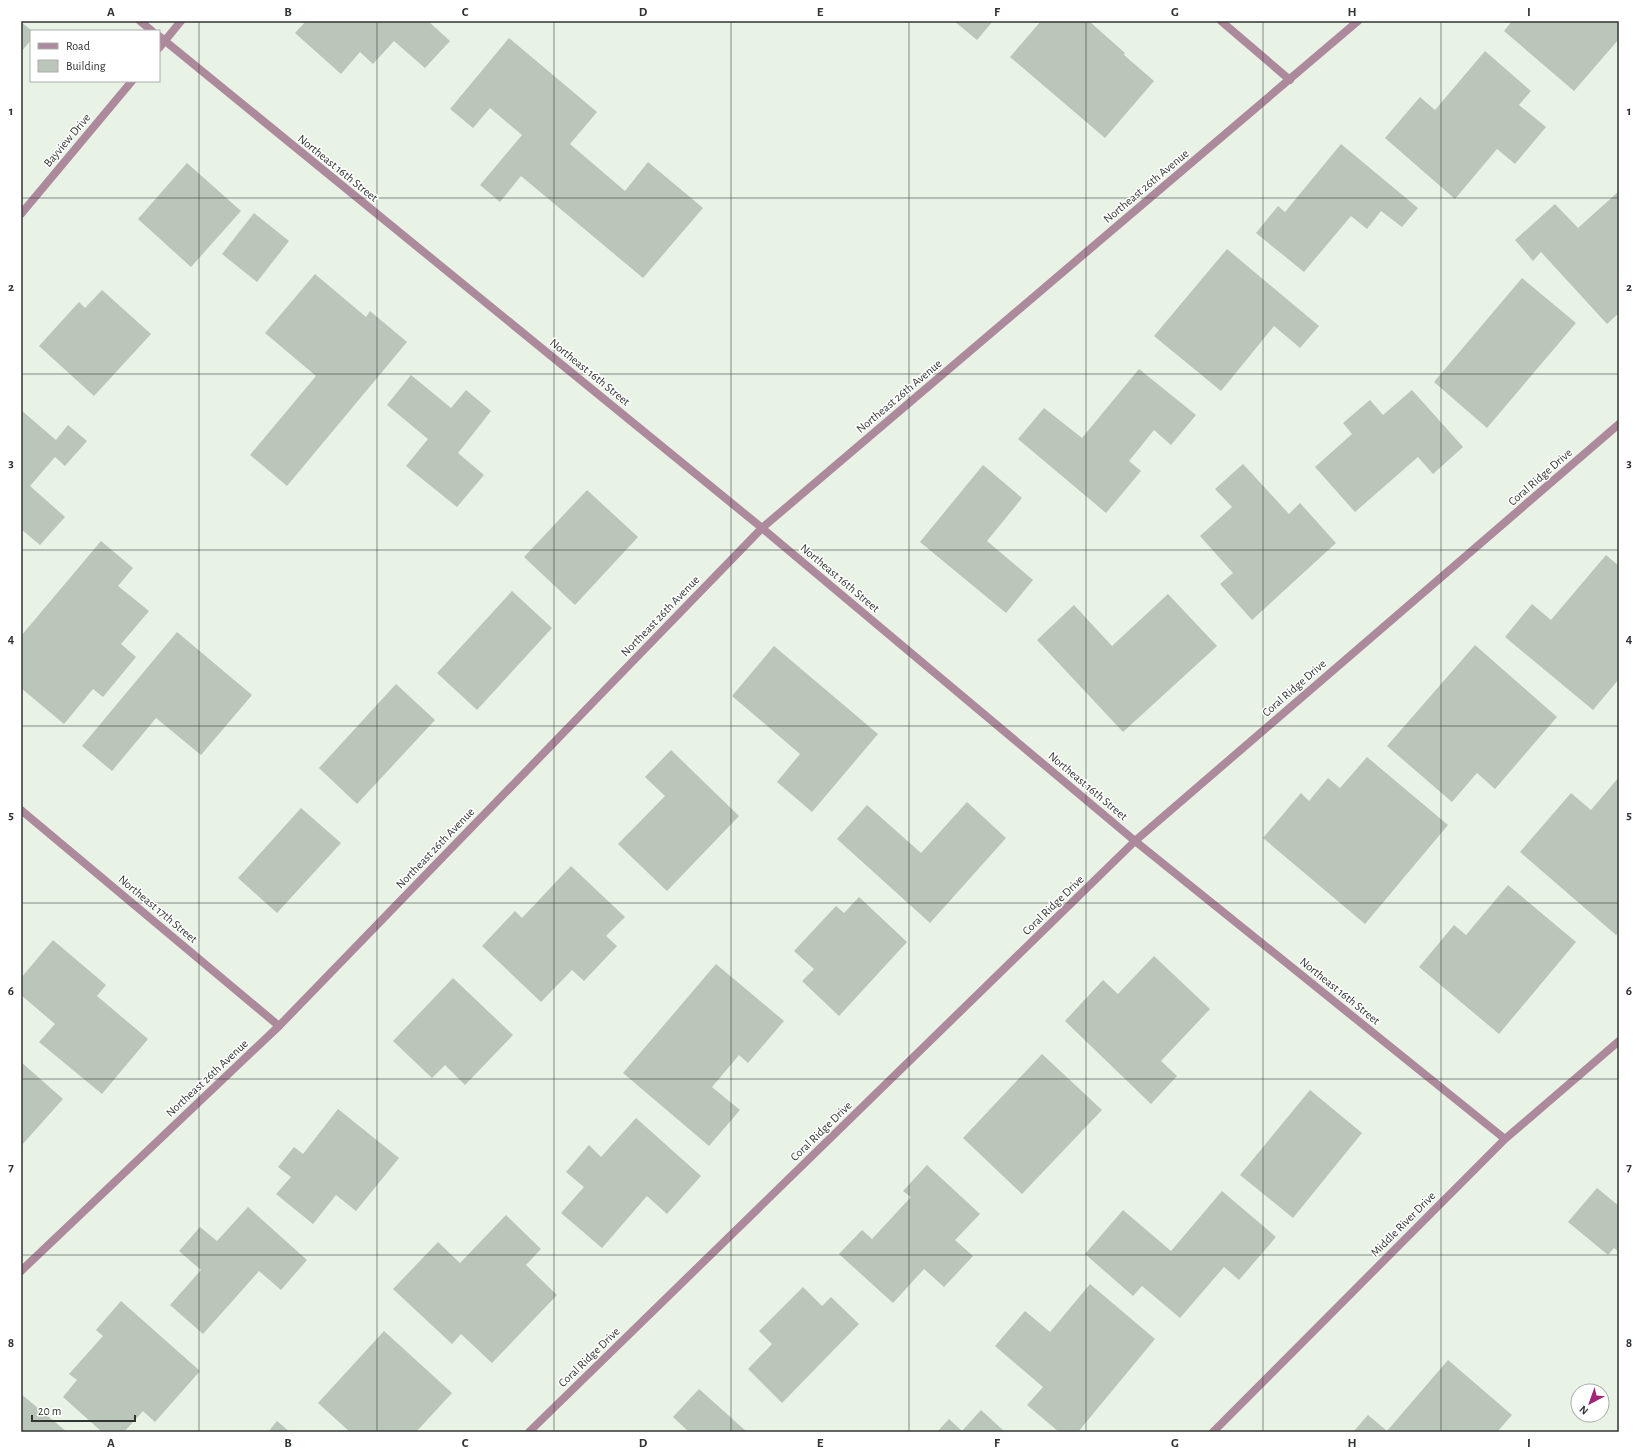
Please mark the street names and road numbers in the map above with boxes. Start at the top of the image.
street label: Bayview Drive [41,111,93,170]
street label: Northeast 16th Street [296,132,380,204]
street label: Northeast 26th Avenue [1101,147,1191,225]
street label: Northeast 16th Street [548,336,632,408]
street label: Northeast 26th Avenue [854,357,944,435]
street label: Coral Ridge Drive [1506,446,1574,508]
street label: Northeast 16th Street [798,542,882,615]
street label: Northeast 26th Avenue [618,573,702,659]
street label: Coral Ridge Drive [1260,657,1328,719]
street label: Northeast 16th Street [1046,750,1130,823]
street label: Northeast 26th Avenue [393,805,477,891]
street label: Northeast 17th Street [116,873,200,945]
street label: Coral Ridge Drive [1020,873,1086,937]
street label: Northeast 16th Street [1298,955,1382,1027]
street label: Northeast 26th Avenue [164,1037,250,1119]
street label: Coral Ridge Drive [788,1099,854,1163]
street label: Middle River Drive [1368,1189,1438,1259]
street label: Coral Ridge Drive [556,1325,622,1389]

